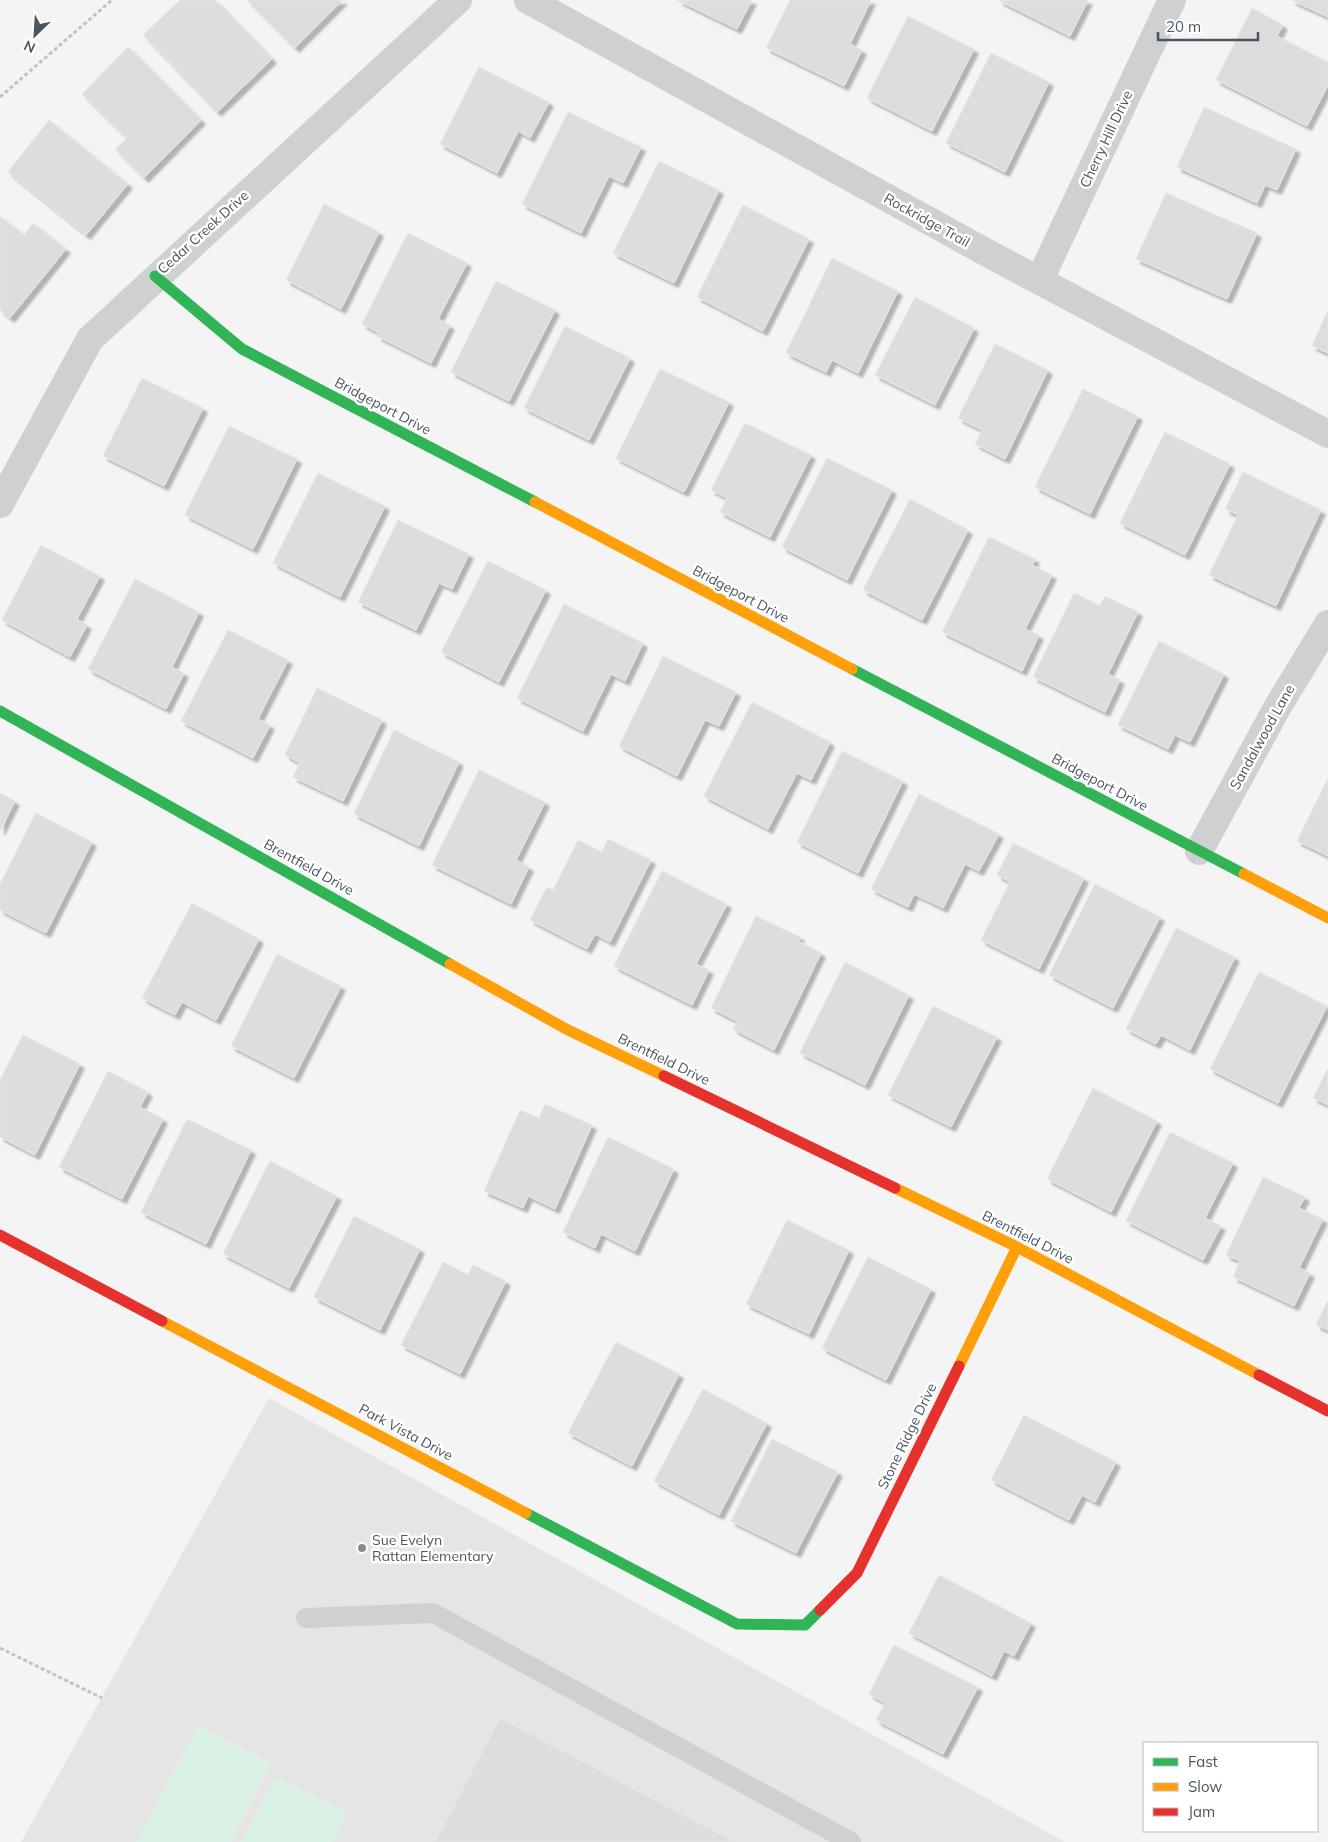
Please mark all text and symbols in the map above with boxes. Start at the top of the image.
north arrow [10,10,60,60]
scale bar [1158,10,1258,42]
text: 20 m [1166,17,1201,36]
text: N [21,36,38,57]
street label: Cherry Hill Drive [1076,87,1136,191]
street label: Cedar Creek Drive [154,186,252,278]
street label: Rockridge Trail [881,189,973,251]
street label: Bridgeport Drive [332,373,434,439]
street label: Bridgeport Drive [690,561,792,627]
street label: Sandalwood Lane [1226,681,1298,793]
street label: Bridgeport Drive [1049,749,1151,815]
street label: Brentfield Drive [261,835,357,899]
street label: Brentfield Drive [615,1029,713,1089]
street label: Brentfield Drive [979,1206,1077,1268]
street label: Stone Ridge Drive [873,1380,941,1492]
street label: Park Vista Drive [356,1400,456,1464]
place label: Sue Evelyn Rattan Elementary [372,1531,494,1565]
marker: Sue Evelyn Rattan Elementary [356,1542,368,1554]
legend [1143,1742,1318,1832]
text: Fast [1188,1752,1218,1771]
text: Slow [1188,1777,1222,1796]
text: Jam [1188,1802,1215,1821]

